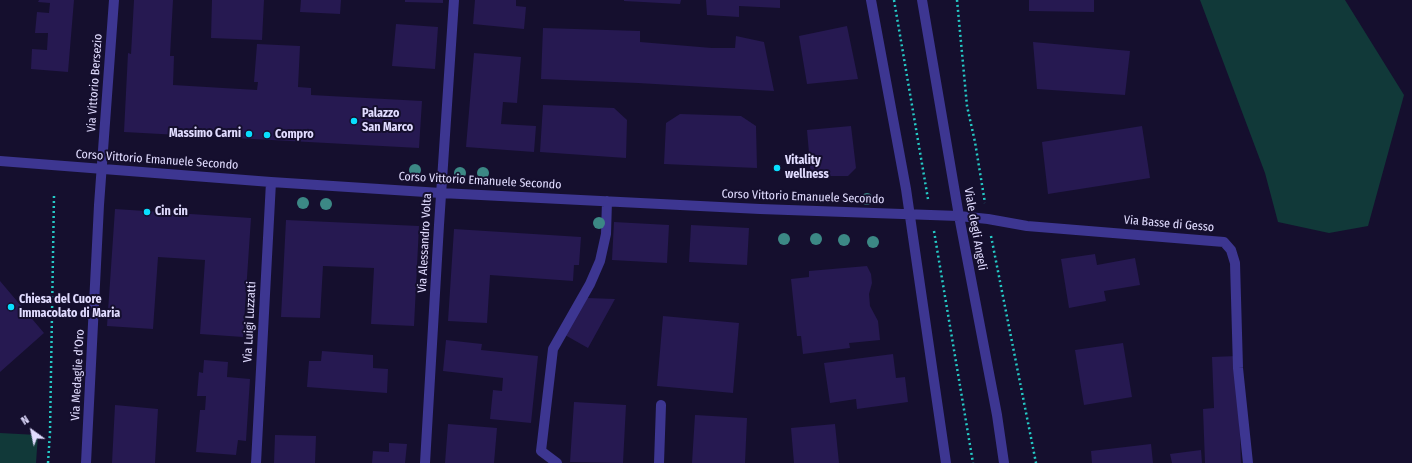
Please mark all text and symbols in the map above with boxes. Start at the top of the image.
street label: Via Vittorio Bersezio [84,33,106,133]
place label: Palazzo San Marco [362,107,413,135]
marker: Palazzo San Marco [349,116,359,126]
place label: Massimo Carni [169,127,241,141]
place label: Compro [275,128,314,142]
marker: Massimo Carni [244,129,254,139]
marker: Compro [262,130,272,140]
street label: Corso Vittorio Emanuele Secondo [75,147,239,173]
place label: Vitality wellness [785,154,829,182]
marker: Vitality wellness [772,163,782,173]
street label: Corso Vittorio Emanuele Secondo [398,170,562,192]
street label: Viale degli Angeli [961,186,989,272]
street label: Corso Vittorio Emanuele Secondo [721,187,885,207]
street label: Via Alessandro Volta [415,193,435,293]
place label: Cin cin [155,205,188,219]
marker: Cin cin [142,207,152,217]
street label: Via Basse di Gesso [1123,213,1215,235]
street label: Via Luigi Luzzatti [241,281,259,363]
place label: Chiesa del Cuore Immacolato di Maria [19,293,120,321]
marker: Chiesa del Cuore Immacolato di Maria [6,302,16,312]
street label: Via Medaglie d'Oro [68,329,88,421]
north arrow [12,411,52,451]
text: N [19,413,31,428]

